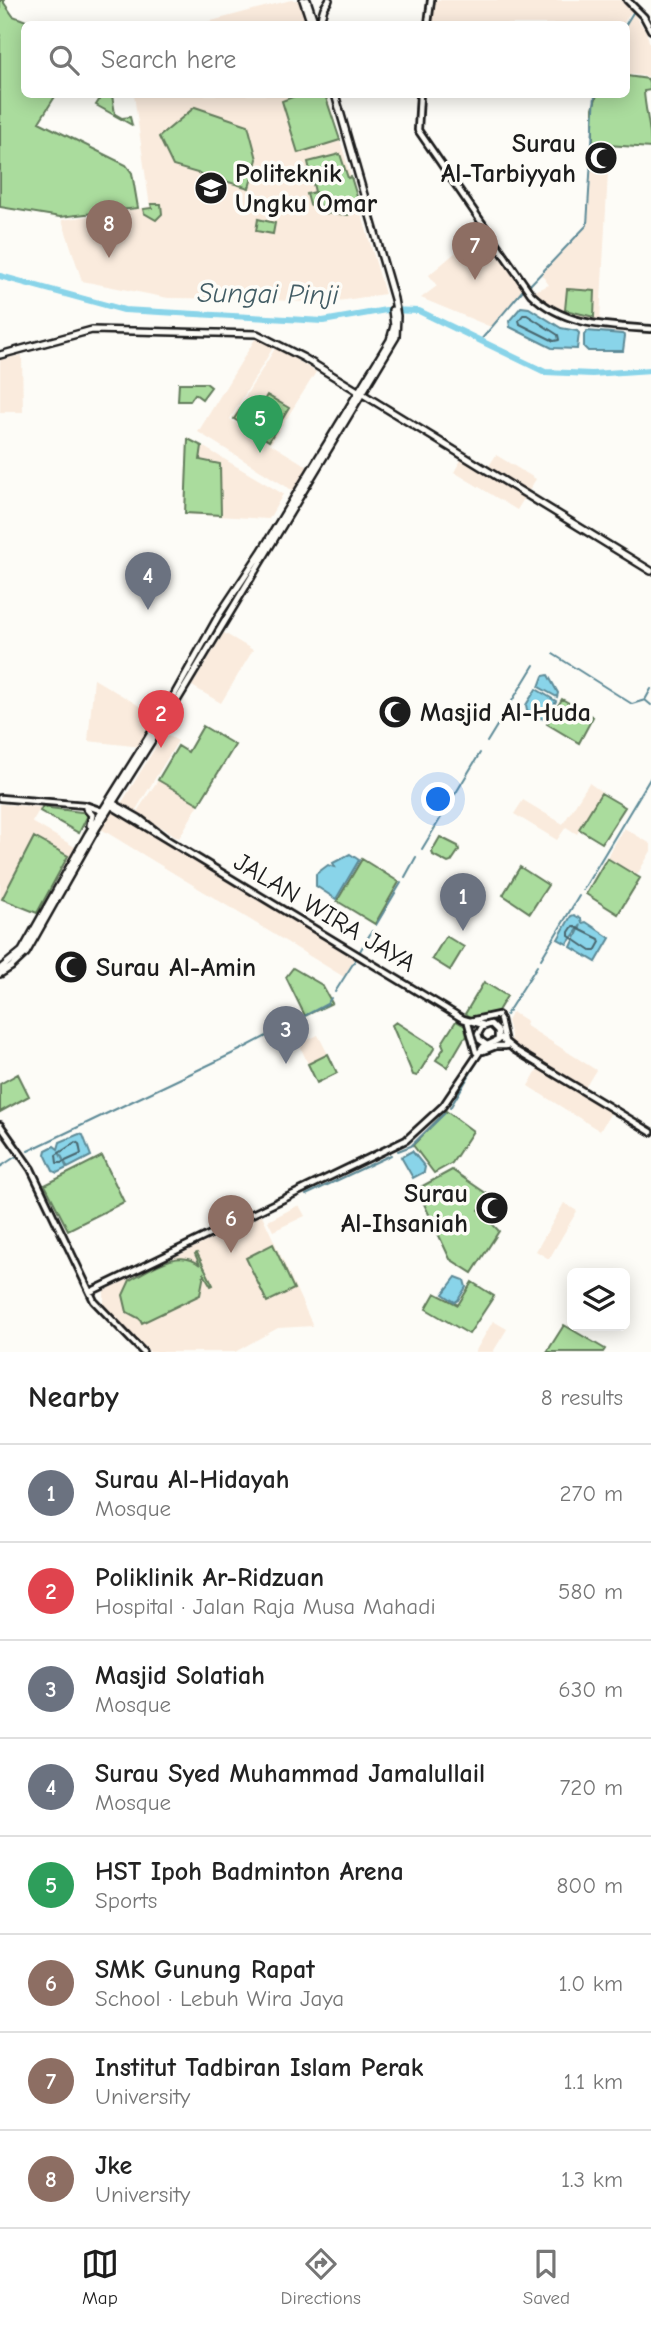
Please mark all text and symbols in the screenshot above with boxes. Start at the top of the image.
search box [21,21,630,98]
icon: search [45,41,83,79]
text: Search here [101,45,236,75]
place label: Surau Al-Tarbiyyah [441,129,576,189]
mosque icon: Surau Al-Tarbiyyah [582,139,620,177]
place label: Politeknik Ungku Omar [235,159,378,219]
school or university icon: Politeknik Ungku Omar [192,169,230,207]
pin: 8 [86,200,132,258]
pin: 7 [452,222,498,280]
water label: Sungai Pinji [197,277,340,311]
pin: 5 [237,395,283,453]
pin: 4 [125,552,171,610]
pin: 2 [138,690,184,748]
mosque icon: Masjid Al-Huda [376,693,414,731]
place label: Masjid Al-Huda [420,698,591,728]
your location [421,782,455,816]
street label: JALAN WIRA JAYA [228,847,421,979]
pin: 1 [440,873,486,931]
mosque icon: Surau Al-Amin [52,948,90,986]
place label: Surau Al-Amin [96,953,256,983]
pin: 3 [263,1006,309,1064]
place label: Surau Al-Ihsaniah [341,1179,468,1239]
mosque icon: Surau Al-Ihsaniah [473,1189,511,1227]
pin: 6 [208,1195,254,1253]
map controls [567,1268,630,1331]
button: layers [567,1268,630,1331]
text: Nearby [28,1380,119,1415]
text: 8 results [541,1384,623,1411]
text: Surau Al-Hidayah [95,1465,289,1495]
text: 1 [46,1480,56,1507]
text: 270 m [559,1480,623,1507]
text: Mosque [95,1495,171,1522]
text: Poliklinik Ar-Ridzuan [95,1563,324,1593]
text: 2 [45,1578,57,1605]
text: 580 m [558,1578,623,1605]
text: Hospital · Jalan Raja Musa Mahadi [95,1593,436,1620]
text: Masjid Solatiah [95,1661,265,1691]
text: 3 [45,1676,57,1703]
text: 630 m [558,1676,623,1703]
text: Mosque [95,1691,171,1718]
text: Surau Syed Muhammad Jamalullail [95,1759,485,1789]
text: 4 [46,1774,56,1801]
text: 720 m [559,1774,623,1801]
text: Mosque [95,1789,171,1816]
text: HST Ipoh Badminton Arena [95,1857,404,1887]
text: 5 [45,1872,57,1899]
text: 800 m [556,1872,623,1899]
text: Sports [95,1887,157,1914]
text: SMK Gunung Rapat [95,1955,315,1985]
text: 6 [45,1970,57,1997]
text: 1.0 km [559,1970,623,1997]
text: School · Lebuh Wira Jaya [95,1985,344,2012]
text: Institut Tadbiran Islam Perak [95,2053,423,2083]
text: 7 [46,2068,56,2095]
text: 1.1 km [563,2068,623,2095]
text: University [95,2083,190,2110]
text: Jke [95,2151,132,2181]
text: 8 [45,2166,57,2193]
text: 1.3 km [561,2166,623,2193]
text: University [95,2181,190,2208]
tab: Map [81,2245,119,2309]
tab: Directions [281,2245,361,2309]
tab: Saved [523,2245,570,2309]

